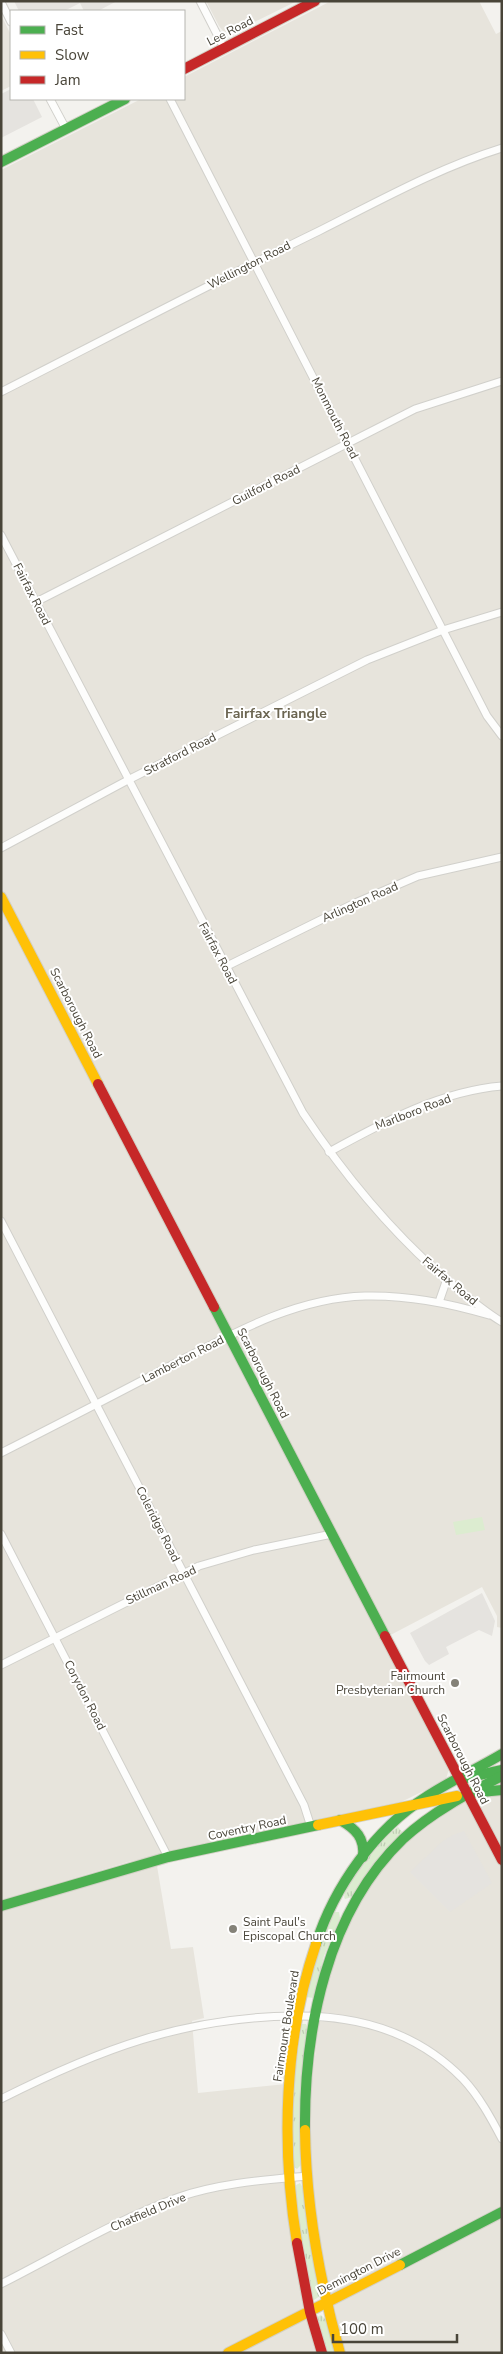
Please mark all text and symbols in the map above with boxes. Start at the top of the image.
legend [10,10,185,100]
street label: Lee Road [204,12,256,50]
text: Fast [55,20,84,40]
text: Slow [55,45,90,65]
text: Jam [54,70,81,90]
street label: Wellington Road [205,237,293,293]
street label: Monmouth Road [308,375,362,461]
street label: Guilford Road [229,461,303,509]
street label: Fairfax Road [10,560,54,628]
district label: Fairfax Triangle [225,704,327,723]
street label: Stratford Road [141,729,219,779]
street label: Arlington Road [319,878,401,926]
street label: Fairfax Road [195,919,241,987]
street label: Scarborough Road [46,965,106,1061]
street label: Marlboro Road [373,1090,453,1134]
street label: Fairfax Road [419,1253,481,1309]
street label: Scarborough Road [233,1325,293,1421]
street label: Lamberton Road [139,1331,227,1387]
street label: Coleridge Road [132,1484,184,1564]
street label: Stillman Road [123,1562,199,1608]
street label: Corydon Road [60,1657,110,1733]
place label: Fairmount Presbyterian Church [336,1668,446,1698]
marker: Fairmount Presbyterian Church [449,1677,461,1689]
street label: Scarborough Road [433,1711,493,1807]
street label: Coventry Road [206,1812,288,1844]
place label: Saint Paul's Episcopal Church [243,1914,336,1944]
marker: Saint Paul's Episcopal Church [227,1923,239,1935]
street label: Fairmount Boulevard [269,1969,303,2083]
street label: Chatfield Drive [108,2189,188,2235]
street label: Demington Drive [315,2243,403,2299]
scale bar [333,2312,457,2344]
text: 100 m [340,2319,384,2339]

